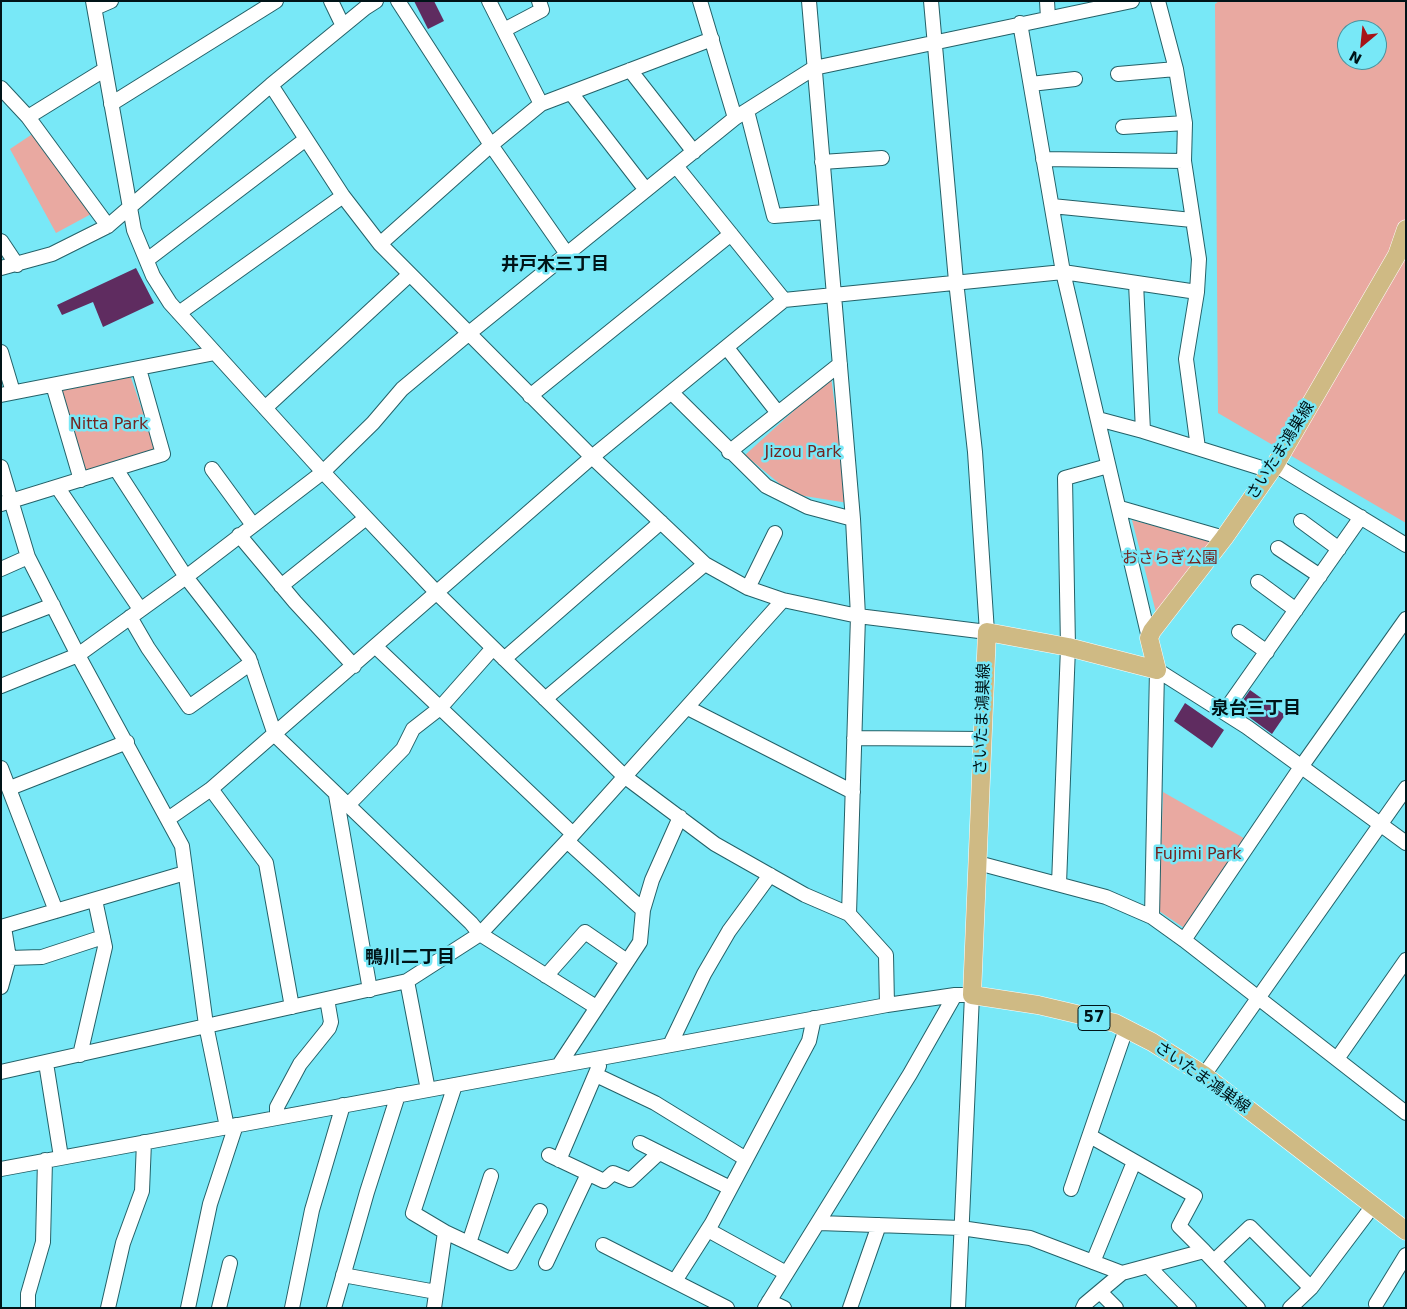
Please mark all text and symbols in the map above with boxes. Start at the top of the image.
north arrow [1337,20,1387,70]
text: N [1346,48,1364,67]
district label: 井戸木三丁目 [501,254,609,276]
street label: さいたま鴻巣線 [1243,398,1319,504]
park label: Nitta Park [70,415,148,435]
park label: Jizou Park [764,443,842,463]
park label: おさらぎ公園 [1122,549,1218,569]
street label: さいたま鴻巣線 [971,663,995,775]
district label: 泉台三丁目 [1211,698,1301,720]
park label: Fujimi Park [1154,845,1242,865]
district label: 鴨川二丁目 [365,947,455,969]
road number: 57 [1078,1006,1110,1030]
street label: さいたま鴻巣線 [1151,1038,1253,1118]

